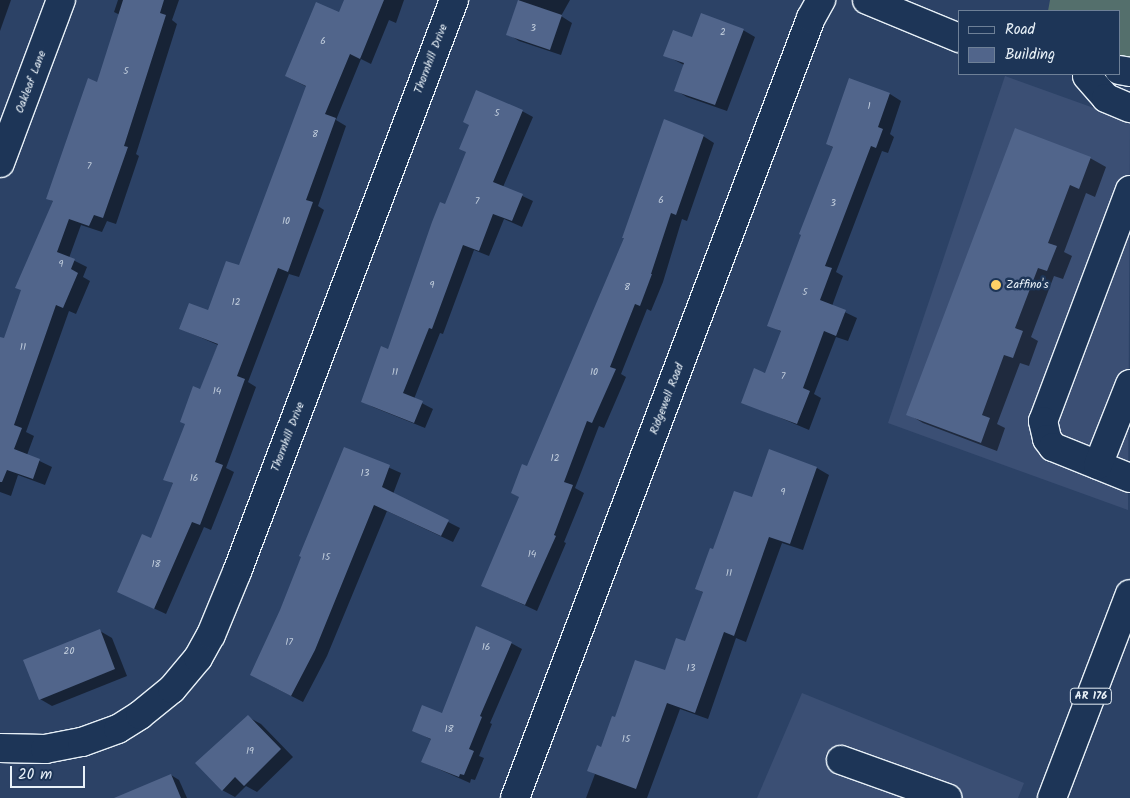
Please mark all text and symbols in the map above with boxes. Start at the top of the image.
legend [958,10,1120,75]
text: Road [1005,18,1035,42]
street label: Thornhill Drive [411,22,451,96]
house number: 3 [530,23,536,35]
house number: 2 [720,27,726,39]
house number: 6 [320,36,326,48]
text: Building [1005,43,1055,67]
street label: Oakleaf Lane [12,49,50,115]
house number: 5 [123,66,129,78]
house number: 1 [867,101,871,113]
house number: 5 [494,108,500,120]
house number: 8 [312,129,318,141]
house number: 7 [87,161,91,173]
house number: 6 [658,195,664,207]
house number: 7 [475,196,479,208]
house number: 3 [830,198,836,210]
house number: 10 [282,216,290,228]
house number: 9 [59,259,63,271]
place label: Zaffino's [1006,278,1049,292]
marker: Zaffino's [990,279,1002,291]
house number: 9 [430,280,434,292]
house number: 8 [624,282,630,294]
house number: 5 [802,287,808,299]
house number: 12 [232,297,240,309]
house number: 11 [20,342,26,354]
street label: Ridgewell Road [647,361,687,437]
house number: 11 [392,367,398,379]
house number: 10 [590,367,598,379]
house number: 7 [781,371,785,383]
house number: 14 [213,386,221,398]
street label: Thornhill Drive [268,400,308,474]
house number: 12 [551,453,559,465]
house number: 13 [361,468,369,480]
house number: 16 [190,473,198,485]
house number: 9 [781,487,785,499]
house number: 14 [528,549,536,561]
house number: 15 [322,552,330,564]
house number: 18 [151,559,161,571]
house number: 11 [726,568,732,580]
house number: 17 [285,637,293,649]
house number: 16 [482,642,490,654]
house number: 20 [64,646,74,658]
house number: 13 [687,663,695,675]
road number: AR 176 [1070,688,1112,704]
house number: 18 [444,724,454,736]
house number: 15 [622,734,630,746]
house number: 19 [246,746,254,758]
scale bar [12,756,88,788]
text: 20 m [18,763,52,787]

